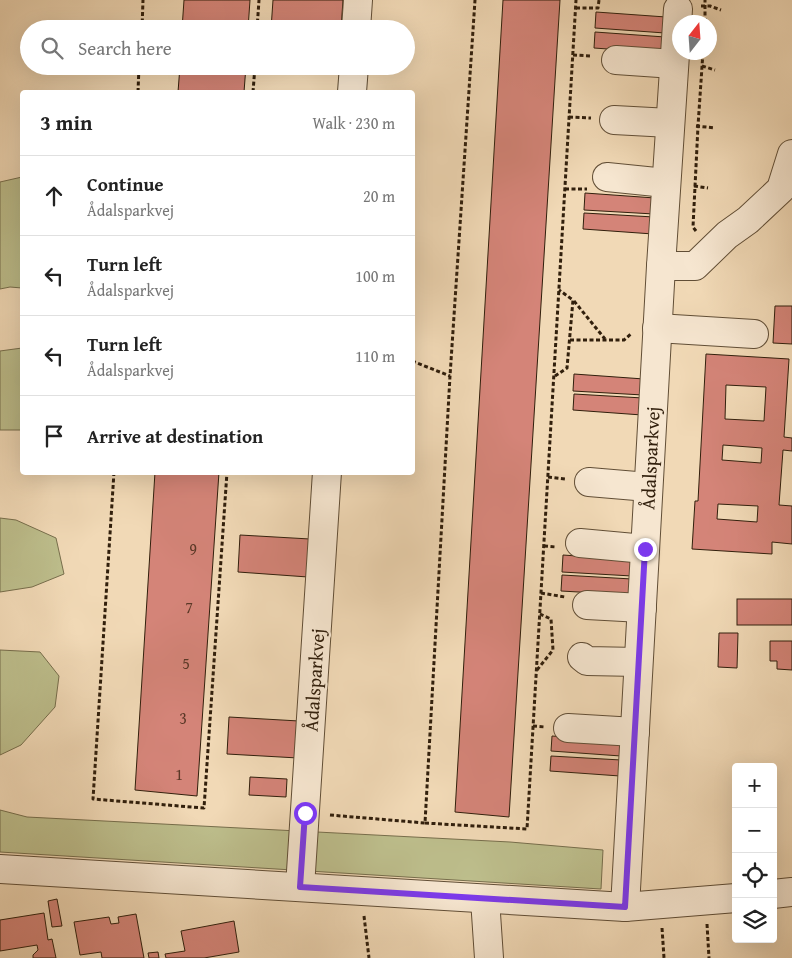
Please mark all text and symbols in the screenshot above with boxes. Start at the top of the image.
north arrow [672,15,717,60]
search box [20,20,415,75]
icon: search [38,34,66,62]
text: Search here [78,34,172,62]
text: 3 min [40,107,92,138]
text: Walk · 230 m [312,111,395,135]
text: Continue [87,170,164,198]
icon: ahead [40,182,68,210]
text: 20 m [363,184,395,208]
text: Ådalsparkvej [87,198,174,222]
text: Turn left [87,250,162,278]
icon: left [40,262,68,290]
text: 100 m [355,264,395,288]
text: Ådalsparkvej [87,278,174,302]
text: Turn left [87,330,162,358]
icon: left [40,342,68,370]
text: 110 m [355,344,395,368]
text: Ådalsparkvej [87,358,174,382]
street label: Ådalsparkvej [633,406,667,510]
icon: arrive [40,422,68,450]
text: Arrive at destination [87,422,263,450]
house number: 9 [189,537,197,561]
route end [634,538,657,561]
house number: 7 [185,595,193,619]
street label: Ådalsparkvej [296,628,332,732]
house number: 5 [182,651,190,675]
house number: 3 [179,706,187,730]
house number: 1 [175,762,183,786]
map controls [732,763,777,943]
button: + [732,763,777,808]
route start [294,802,317,825]
button: − [732,808,777,853]
button: locate [732,853,777,898]
button: layers [732,898,777,943]

